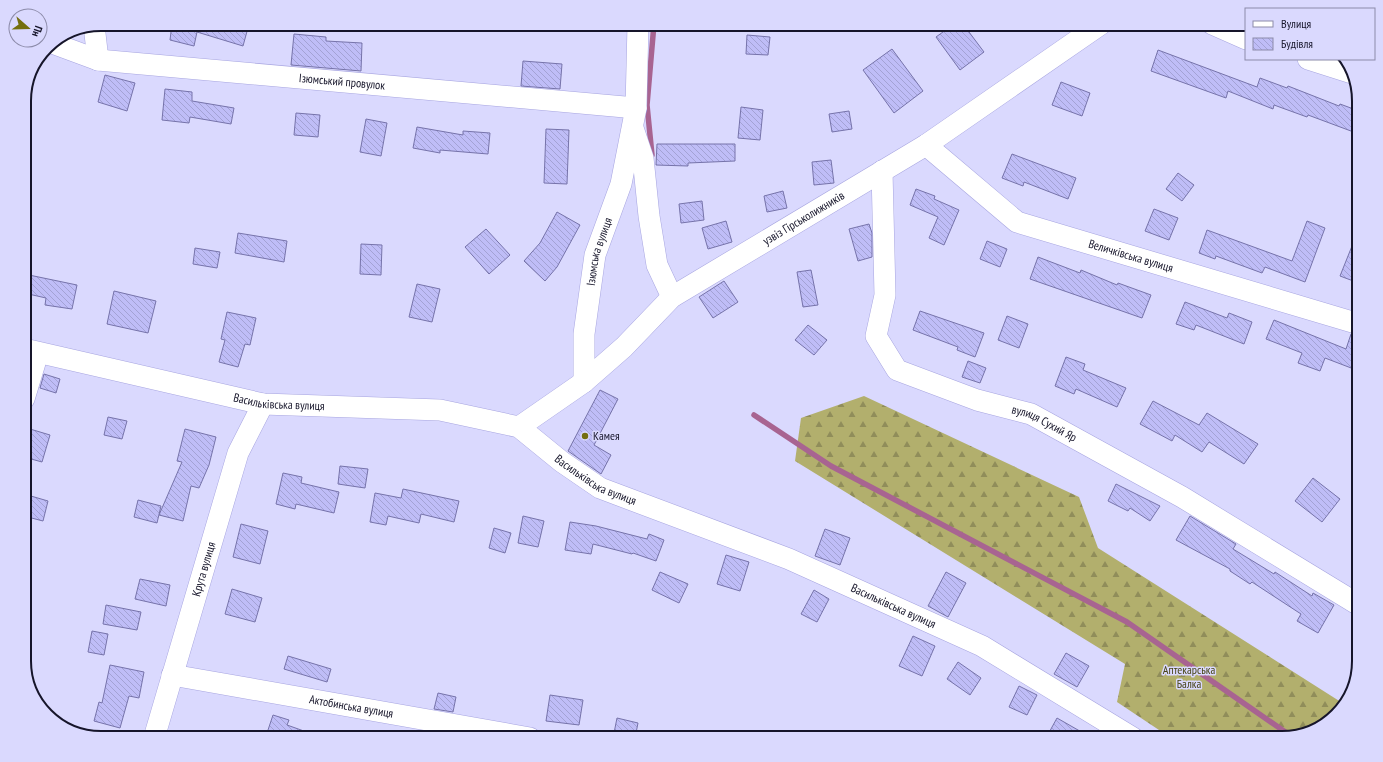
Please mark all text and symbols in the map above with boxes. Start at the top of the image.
north arrow [8,8,48,48]
legend [1245,8,1375,60]
text: Вулиця [1281,16,1311,31]
text: Пн [29,24,46,39]
text: Будівля [1281,36,1313,51]
street label: Ізюмський провулок [298,70,386,93]
street label: узвіз Гірськолижників [760,187,847,248]
street label: Ізюмська вулиця [583,215,615,287]
street label: Величківська вулиця [1087,236,1175,275]
street label: Васильківська вулиця [232,389,325,413]
street label: вулиця Сухий Яр [1010,401,1080,445]
place label: Камея [593,428,620,443]
marker: Камея [580,431,590,441]
street label: Васильківська вулиця [552,451,639,508]
street label: Крута вулиця [188,540,219,598]
street label: Васильківська вулиця [849,580,939,631]
park label: Аптекарська Балка [1163,662,1215,691]
street label: Актобинська вулиця [308,691,395,721]

